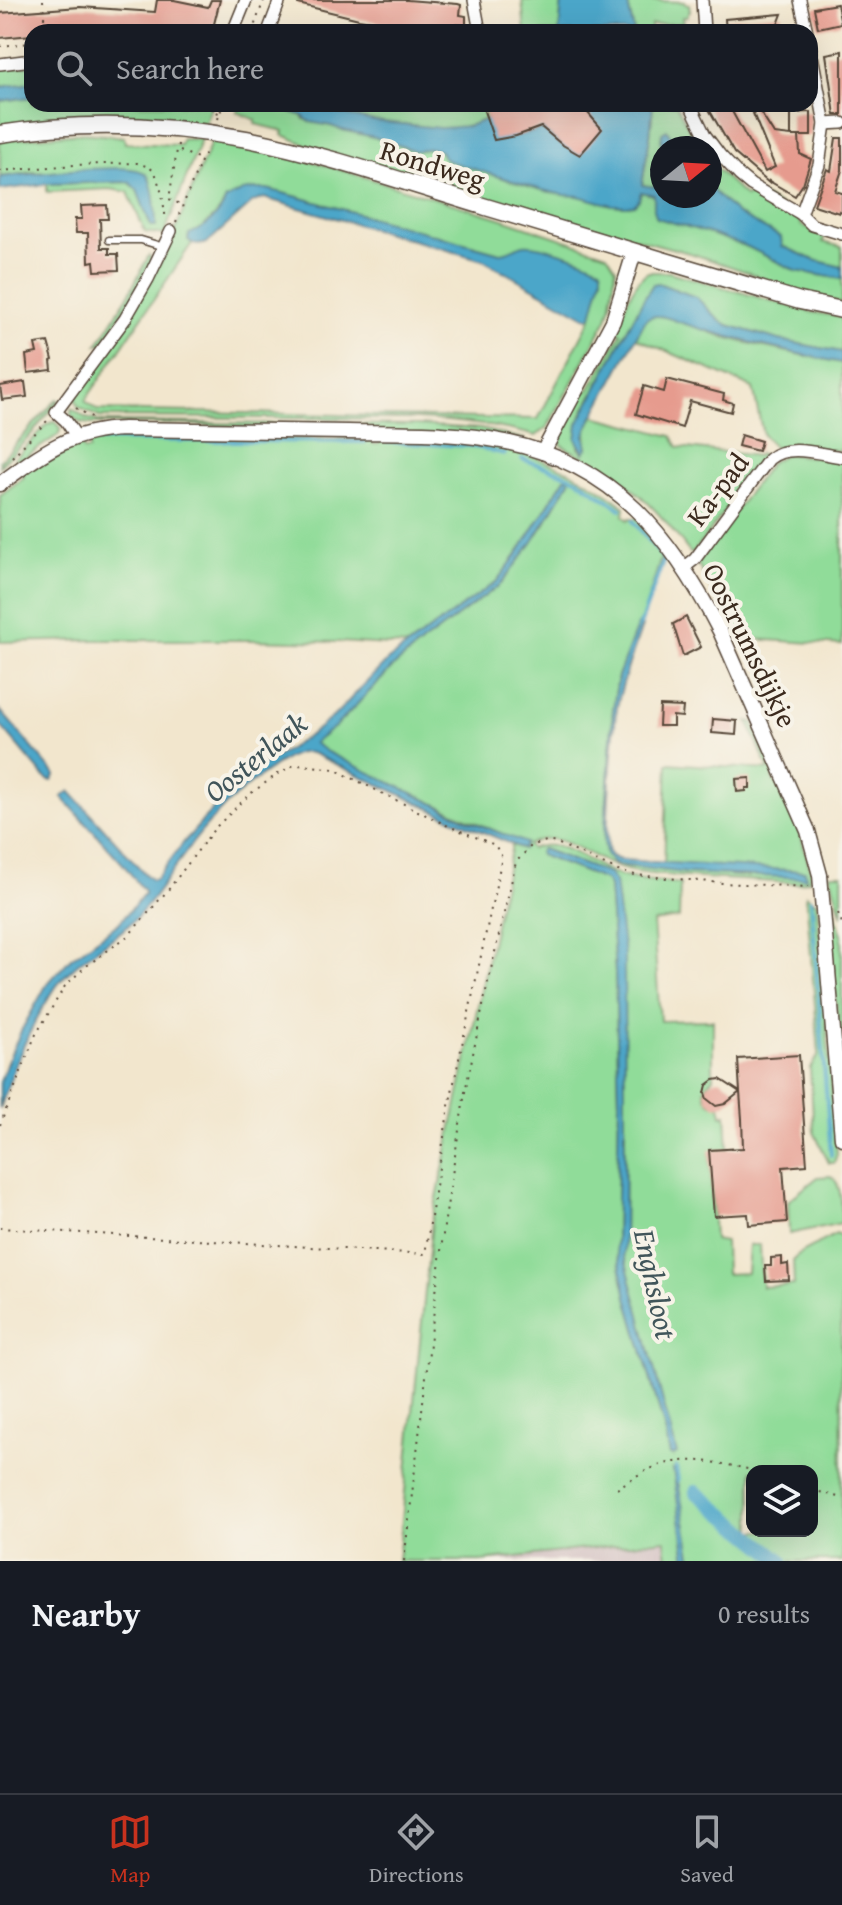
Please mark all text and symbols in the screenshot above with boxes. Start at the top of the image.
search box [24,24,818,112]
icon: search [52,46,96,90]
text: Search here [116,46,264,90]
street label: Rondweg [376,129,490,199]
north arrow [650,136,722,208]
street label: Ka-pad [676,444,758,534]
street label: Oostrumsdijkje [694,556,808,734]
water label: Oosterlaak [194,701,316,812]
water label: Enghsloot [623,1224,689,1344]
map controls [746,1465,818,1537]
button: layers [746,1465,818,1537]
text: Nearby [32,1589,141,1638]
text: 0 results [718,1594,810,1633]
tab: Map [108,1810,152,1890]
tab: Directions [369,1810,464,1890]
tab: Saved [680,1810,734,1890]

